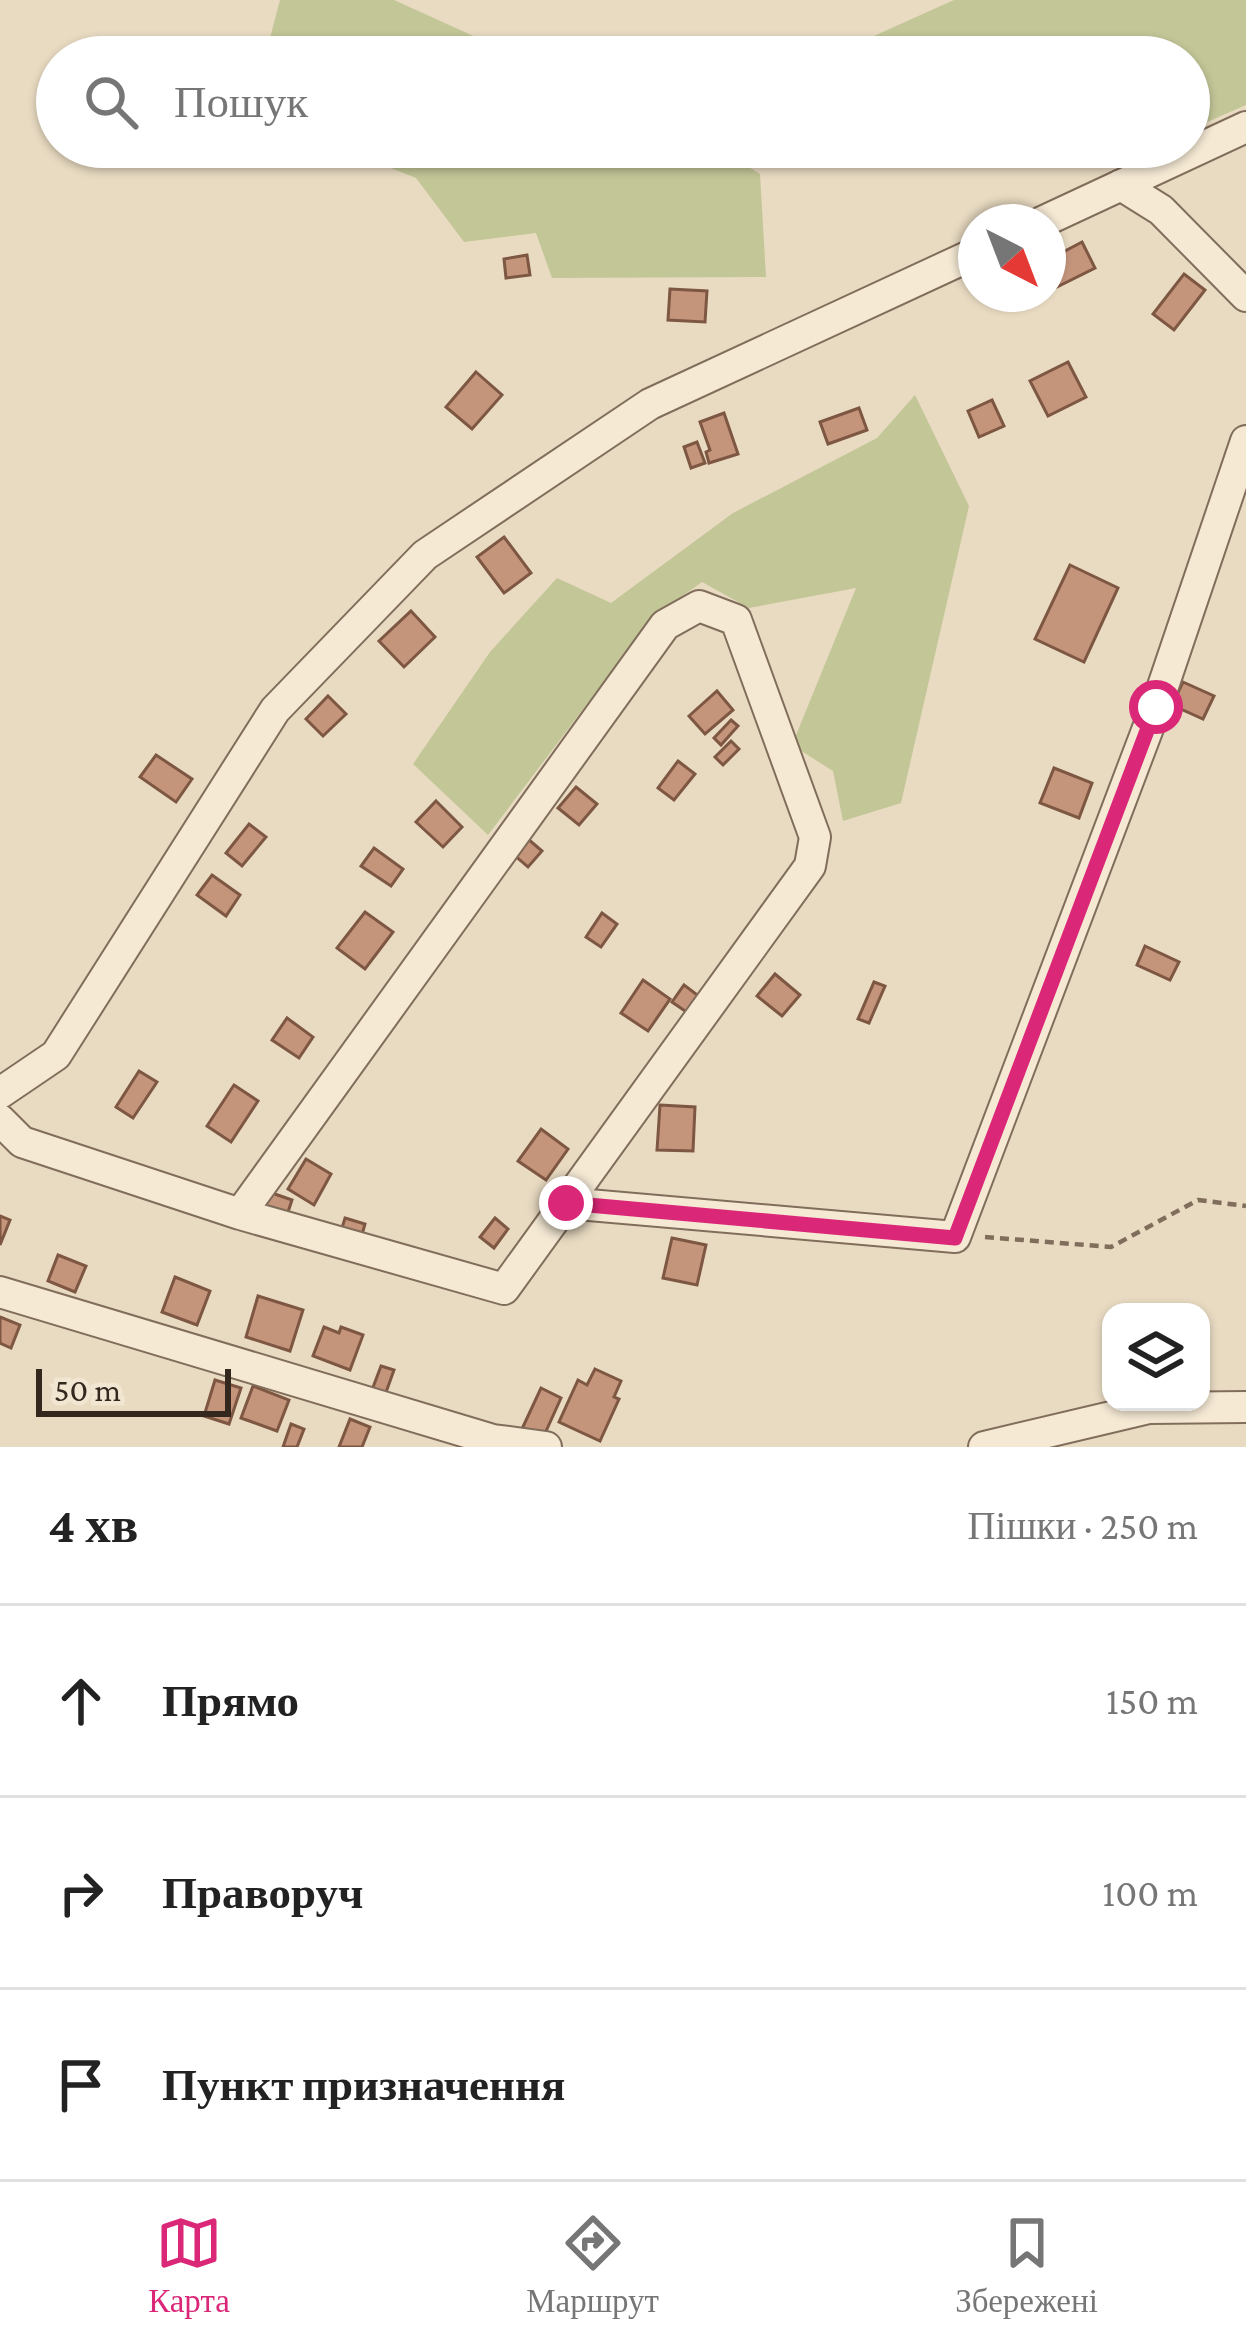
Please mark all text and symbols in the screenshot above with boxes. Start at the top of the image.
search box [36,36,1210,168]
icon: search [78,69,144,135]
text: Пошук [174,77,308,127]
north arrow [958,204,1066,312]
route start [1129,680,1183,734]
route end [539,1176,593,1230]
map controls [1102,1303,1210,1411]
button: layers [1102,1303,1210,1411]
scale bar [36,1363,231,1416]
text: 50 m [54,1371,121,1408]
text: 4 хв [48,1496,138,1553]
text: Пішки · 250 m [967,1504,1198,1547]
icon: ahead [48,1668,114,1734]
text: Прямо [162,1676,299,1726]
text: 150 m [1106,1679,1198,1722]
icon: right [48,1860,114,1926]
text: Праворуч [162,1868,363,1918]
text: 100 m [1102,1871,1198,1914]
icon: arrive [48,2052,114,2118]
text: Пункт призначення [162,2060,565,2110]
tab: Карта [148,2210,230,2320]
tab: Маршрут [526,2210,659,2320]
tab: Збережені [955,2210,1098,2320]

